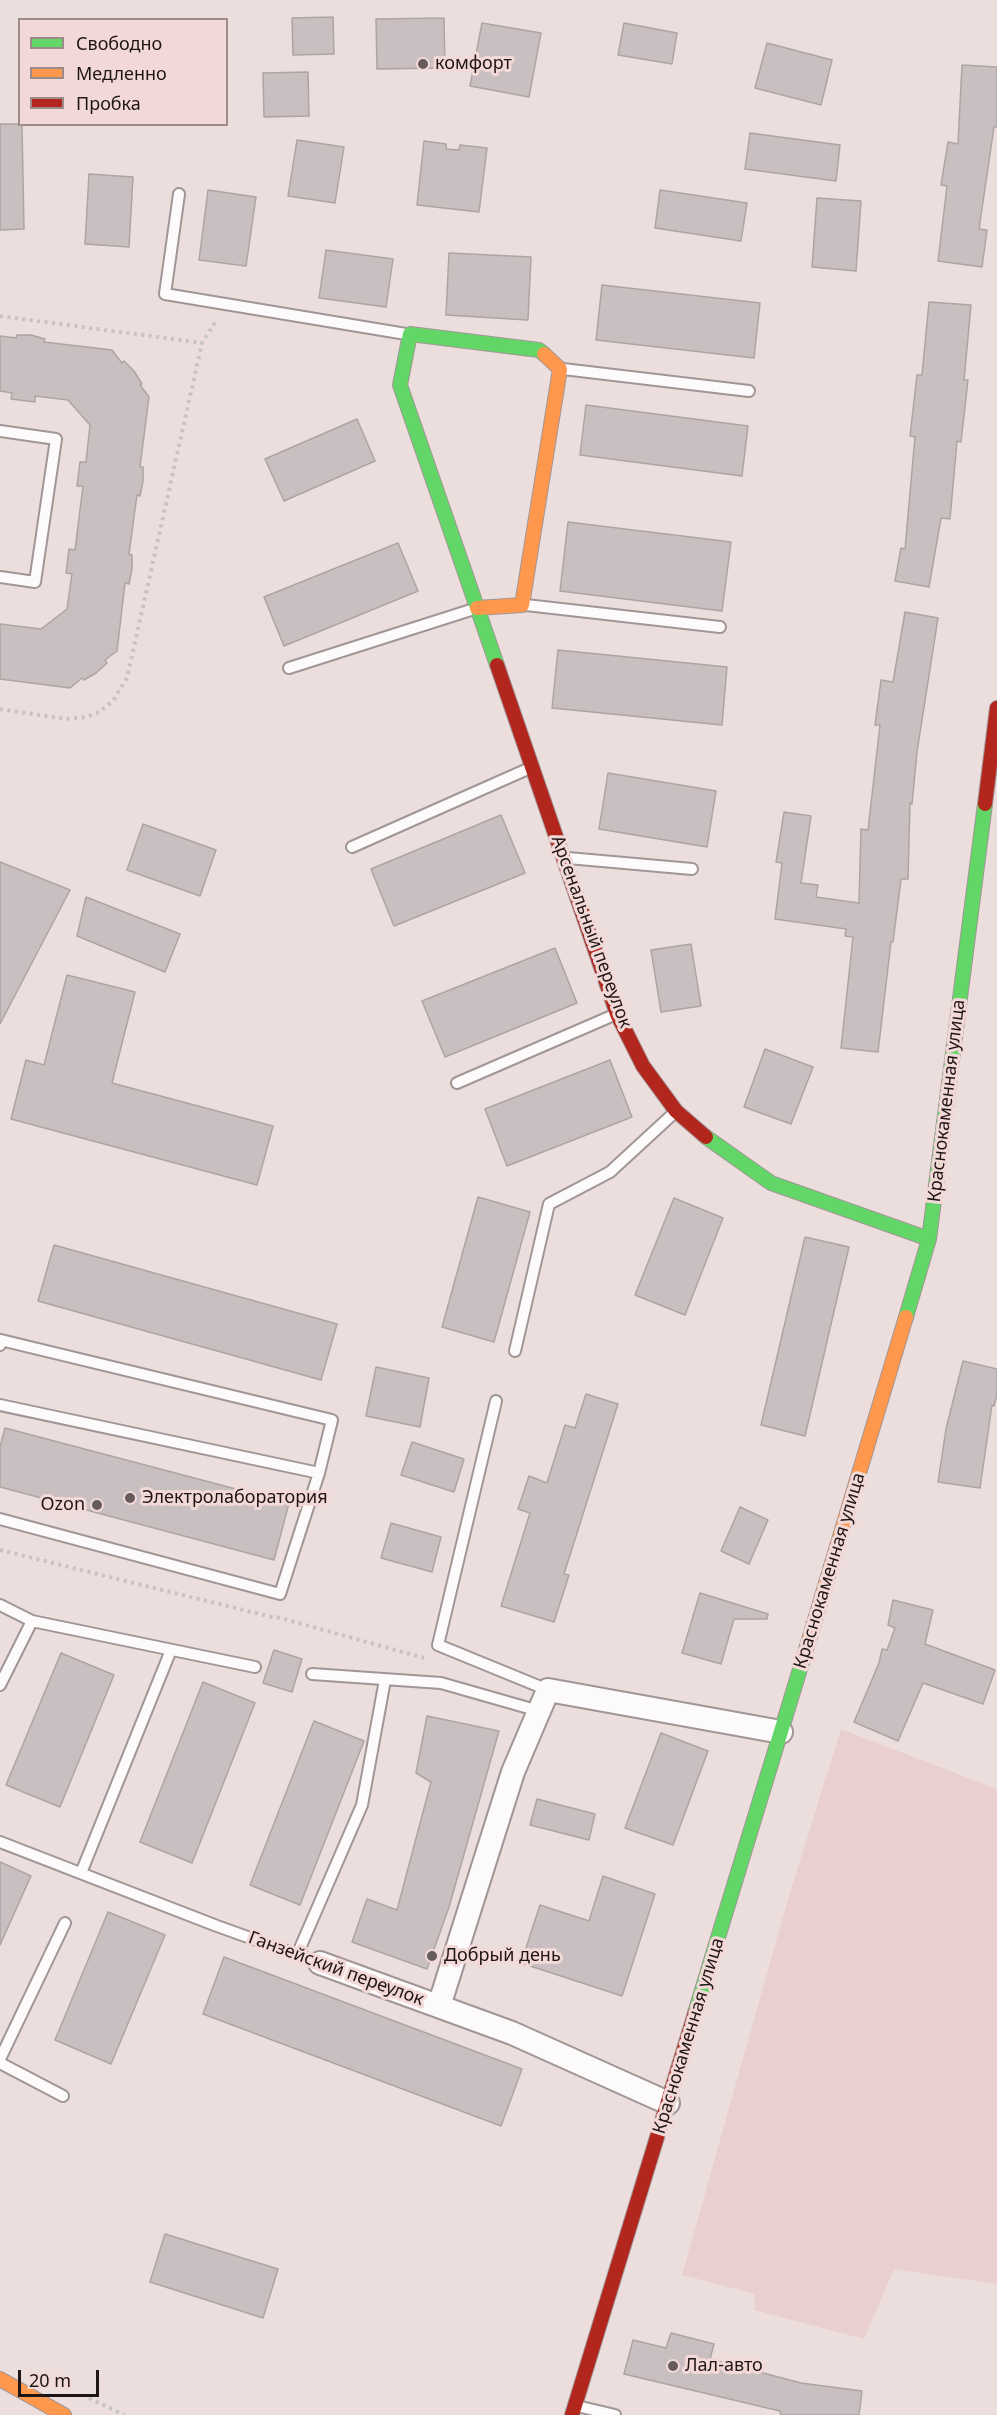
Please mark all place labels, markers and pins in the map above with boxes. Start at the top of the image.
place label: комфорт [435,53,512,75]
marker: комфорт [416,57,430,71]
place label: Электролаборатория [142,1487,328,1509]
marker: Электролаборатория [123,1491,137,1505]
place label: Ozon [40,1494,85,1516]
marker: Ozon [90,1498,104,1512]
place label: Добрый день [444,1945,561,1967]
marker: Добрый день [425,1949,439,1963]
place label: Лал-авто [685,2355,763,2377]
marker: Лал-авто [666,2359,680,2373]

